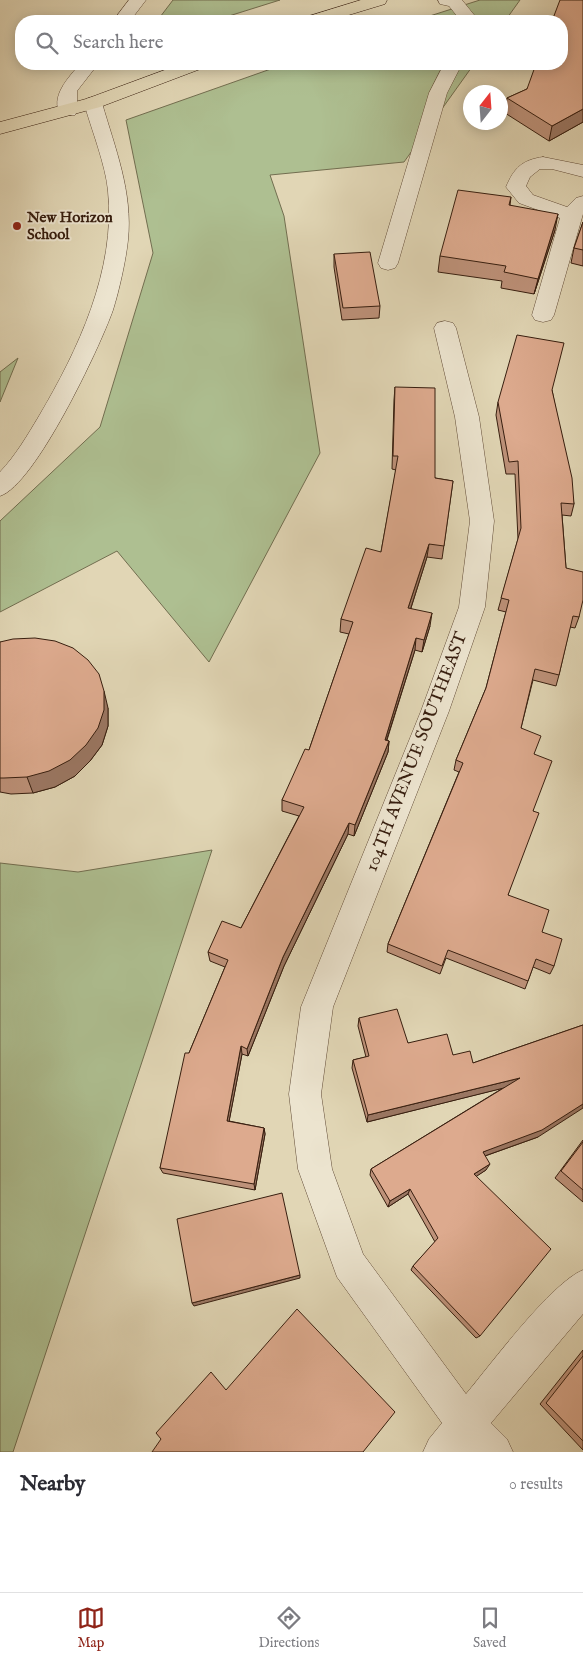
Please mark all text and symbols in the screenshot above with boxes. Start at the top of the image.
search box [15,15,568,70]
icon: search [33,29,61,57]
text: Search here [73,31,164,55]
north arrow [463,85,508,130]
place label: New Horizon School [26,208,113,244]
marker: New Horizon School [11,220,23,232]
street label: 104TH AVENUE SOUTHEAST [361,629,473,875]
text: Nearby [20,1471,85,1498]
text: 0 results [509,1475,563,1495]
tab: Map [77,1604,105,1652]
tab: Directions [258,1604,319,1652]
tab: Saved [473,1604,506,1652]

